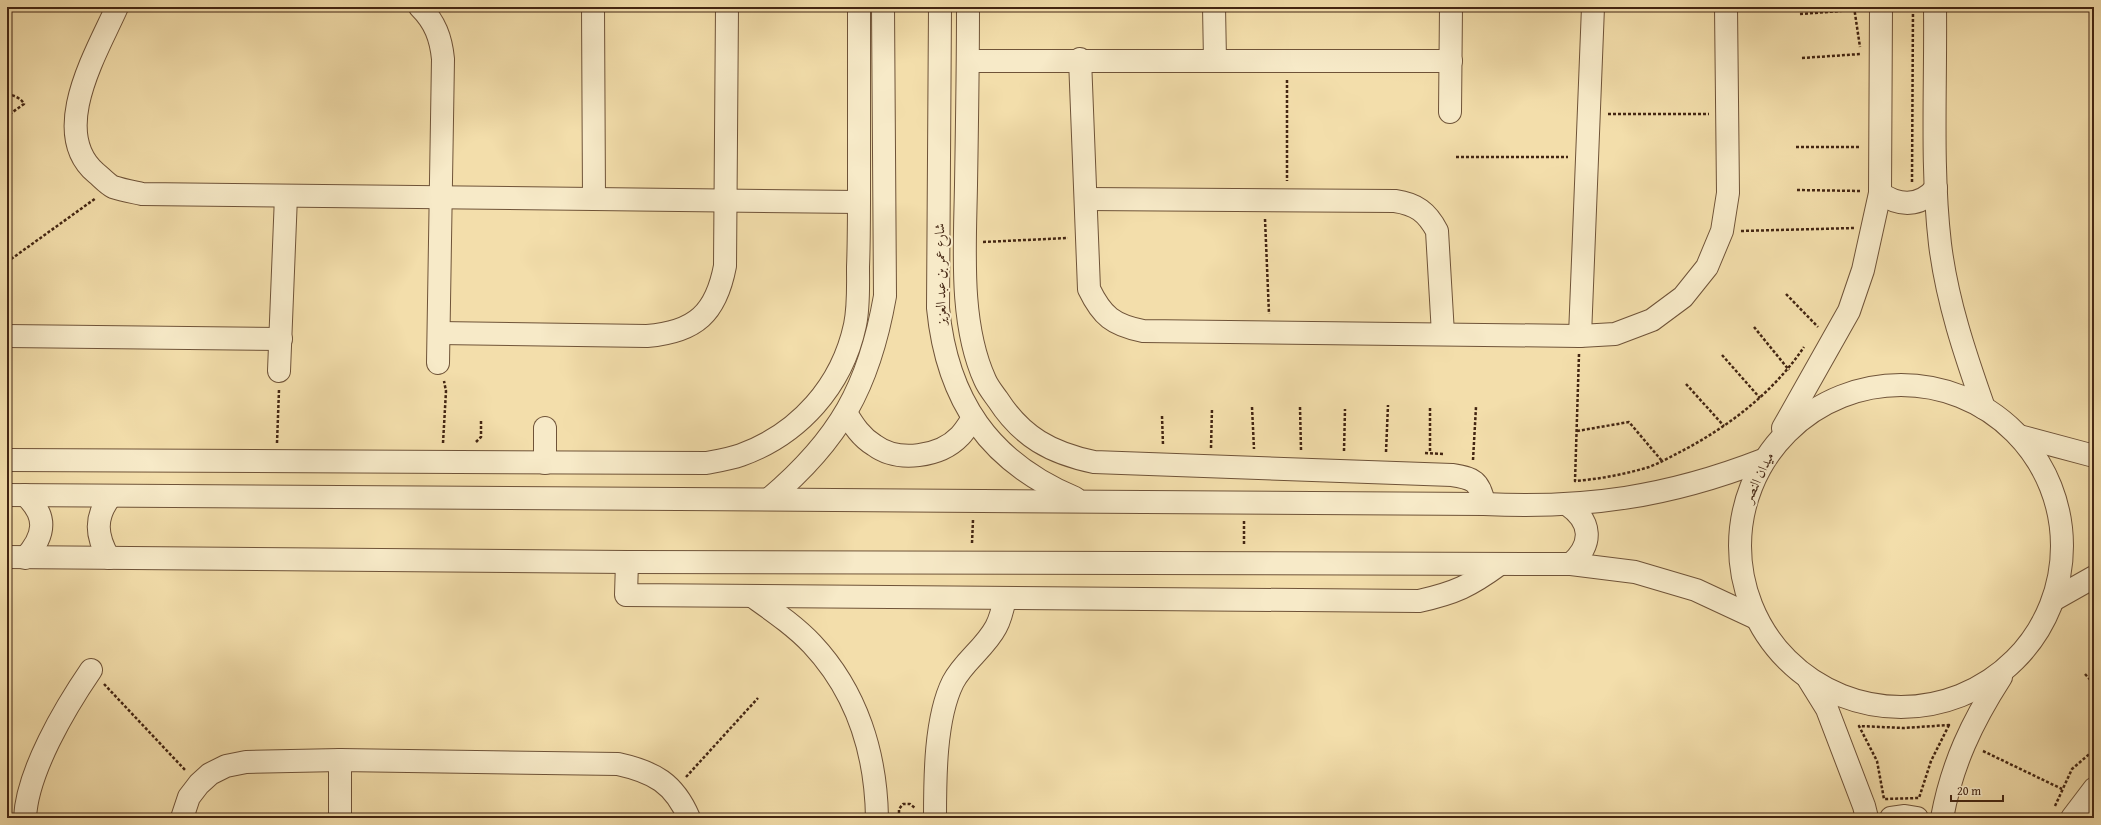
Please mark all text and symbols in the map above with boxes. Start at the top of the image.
street label: شارع عمر بن عبد العزيز [929,223,953,327]
street label: ميدان النصر [1736,449,1779,507]
scale bar [1951,777,2003,803]
text: 20 m [1957,782,1981,799]

